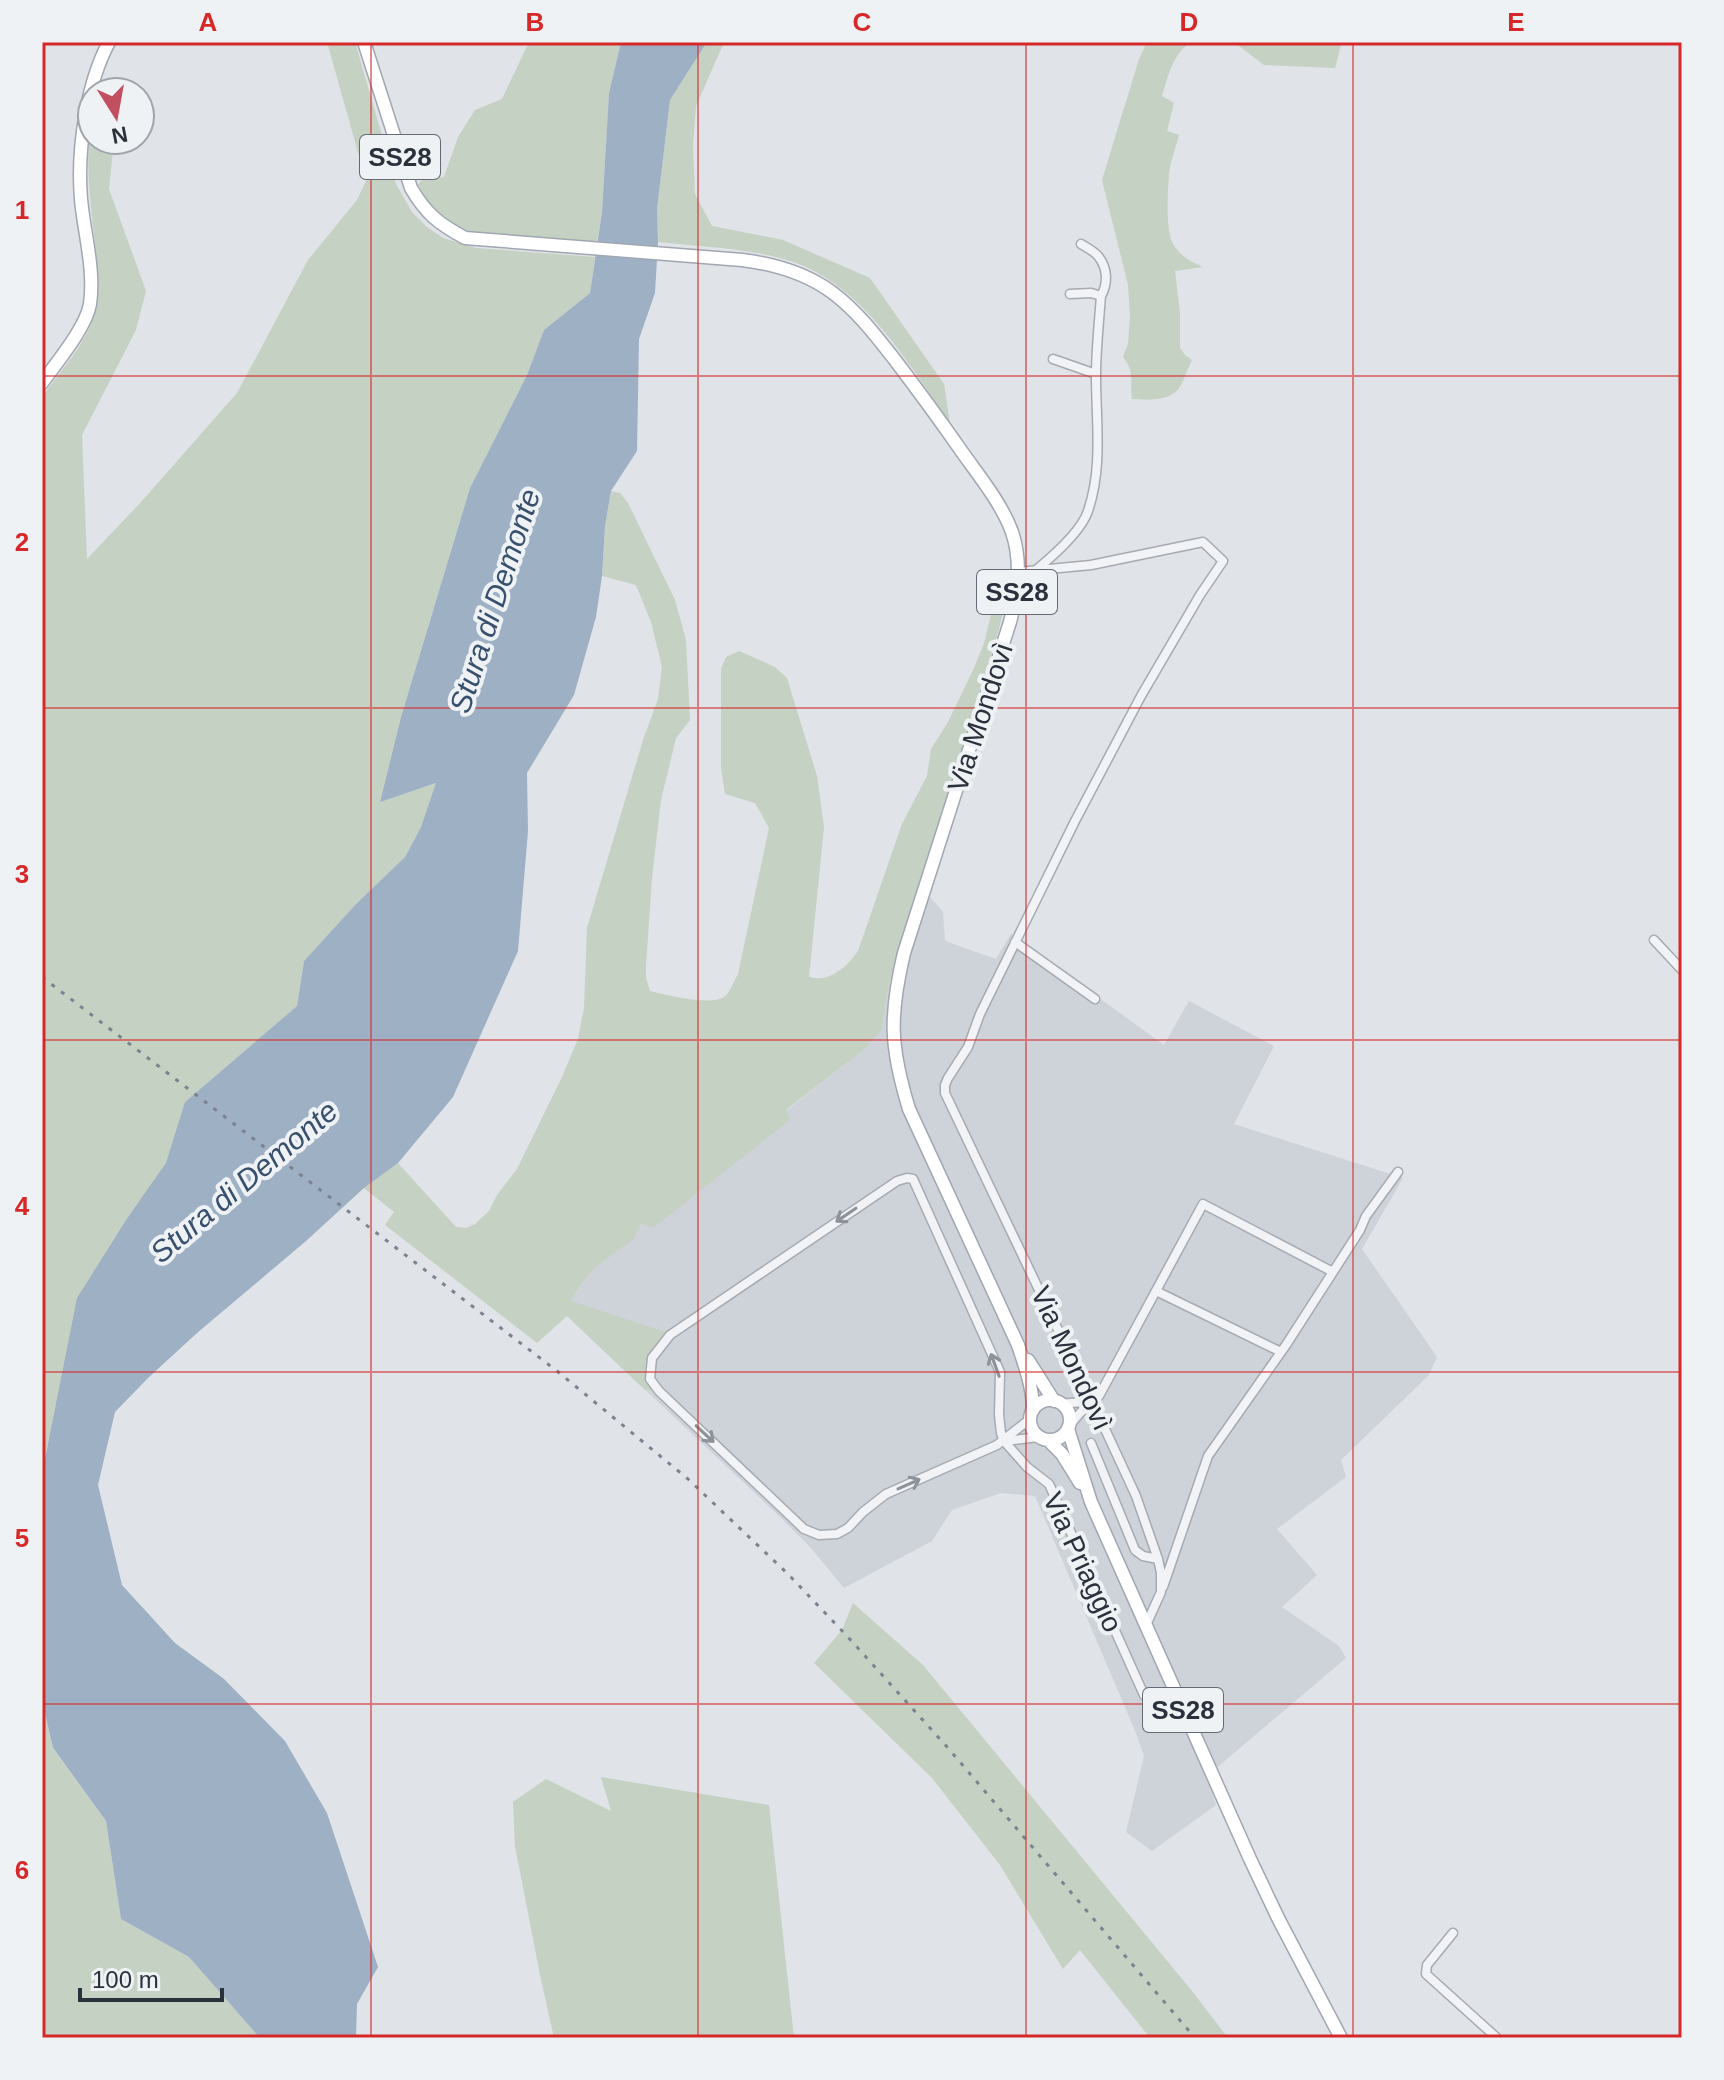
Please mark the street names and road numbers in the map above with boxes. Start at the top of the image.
road number: SS28 [360,135,440,179]
road number: SS28 [977,570,1057,614]
street label: Via Mondovì [942,639,1019,796]
street label: Via Mondovì [1025,1281,1118,1435]
street label: Via Priaggio [1037,1487,1128,1637]
road number: SS28 [1143,1688,1223,1732]

